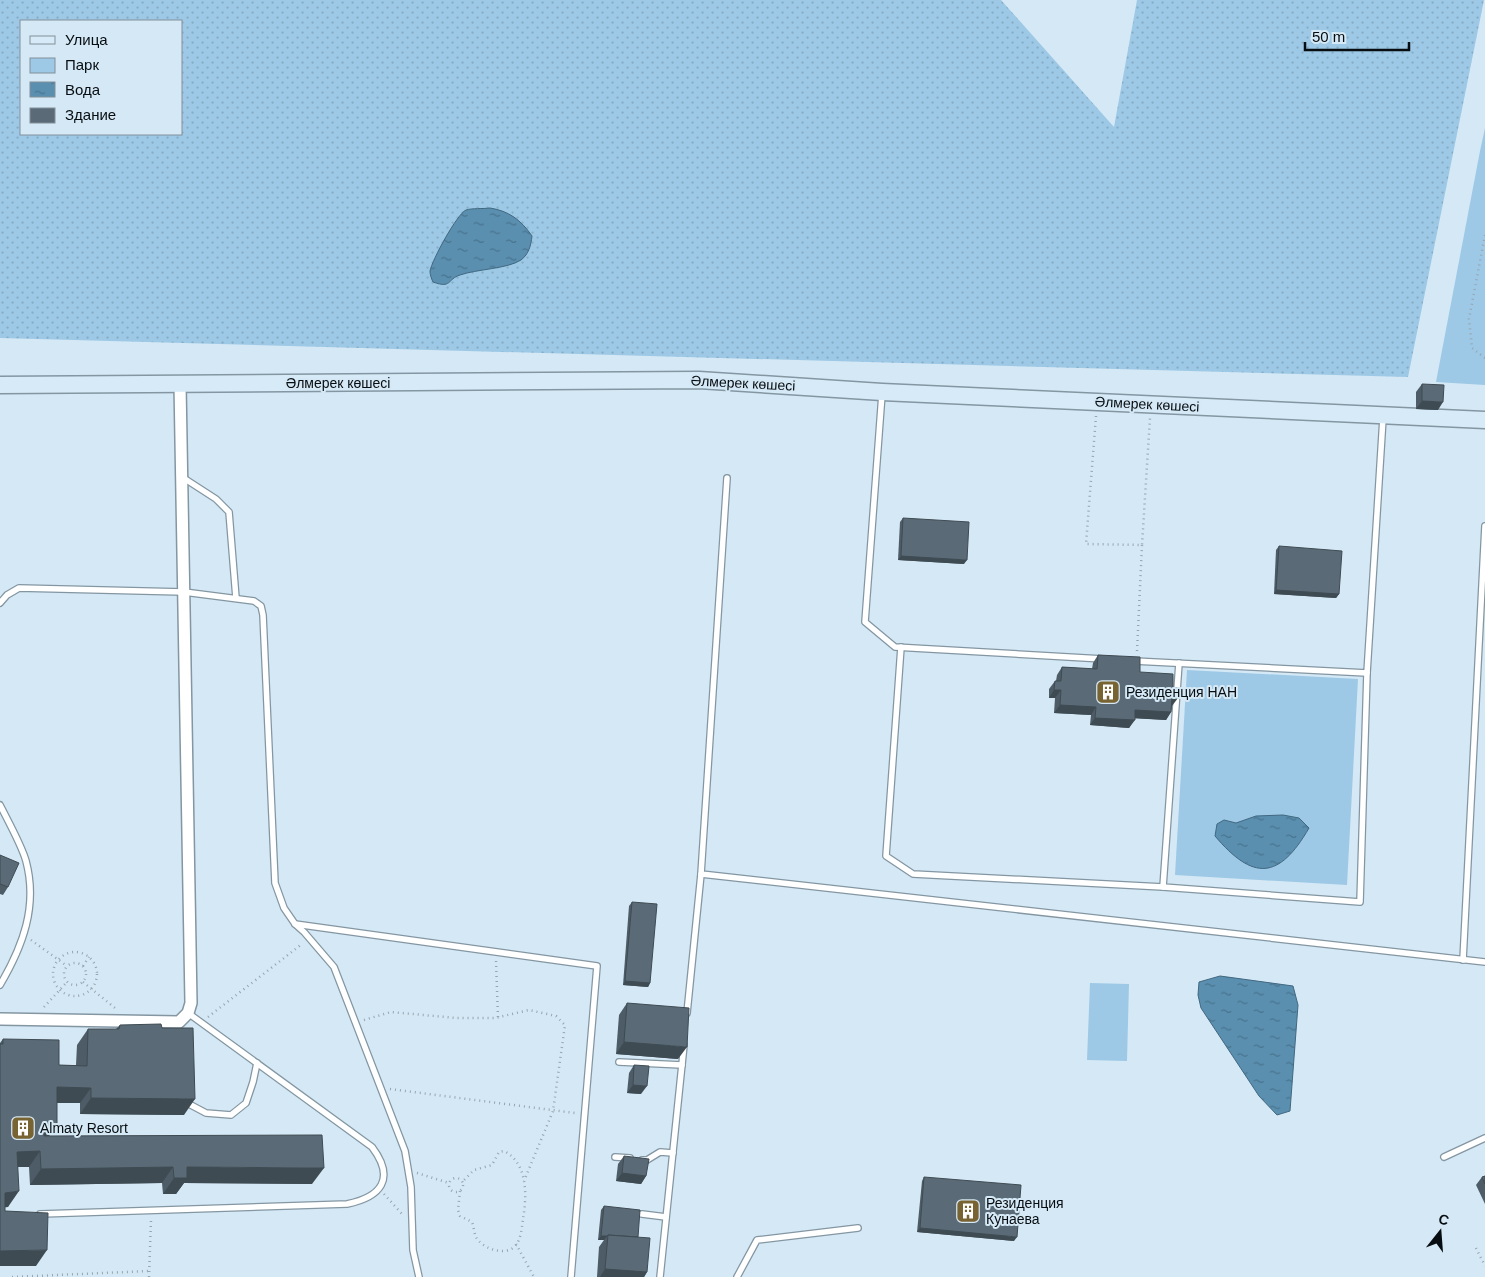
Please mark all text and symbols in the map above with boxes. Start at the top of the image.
legend [20,20,182,135]
scale bar [1305,20,1409,52]
text: 50 m [1312,28,1345,45]
text: Улица [65,31,108,48]
text: Парк [65,56,99,73]
text: Вода [65,81,101,98]
text: Здание [65,106,116,123]
street label: Әлмерек көшесі [690,372,796,394]
street label: Әлмерек көшесі [286,375,390,391]
street label: Әлмерек көшесі [1094,393,1200,415]
building icon: Резиденция НАН [1095,679,1121,705]
place label: Резиденция НАН [1126,684,1237,700]
building icon: Almaty Resort [10,1115,36,1141]
place label: Almaty Resort [40,1120,128,1136]
place label: Резиденция Кунаева [986,1195,1064,1227]
building icon: Резиденция Кунаева [955,1198,981,1224]
north arrow [1415,1207,1465,1257]
text: С [1437,1210,1451,1229]

